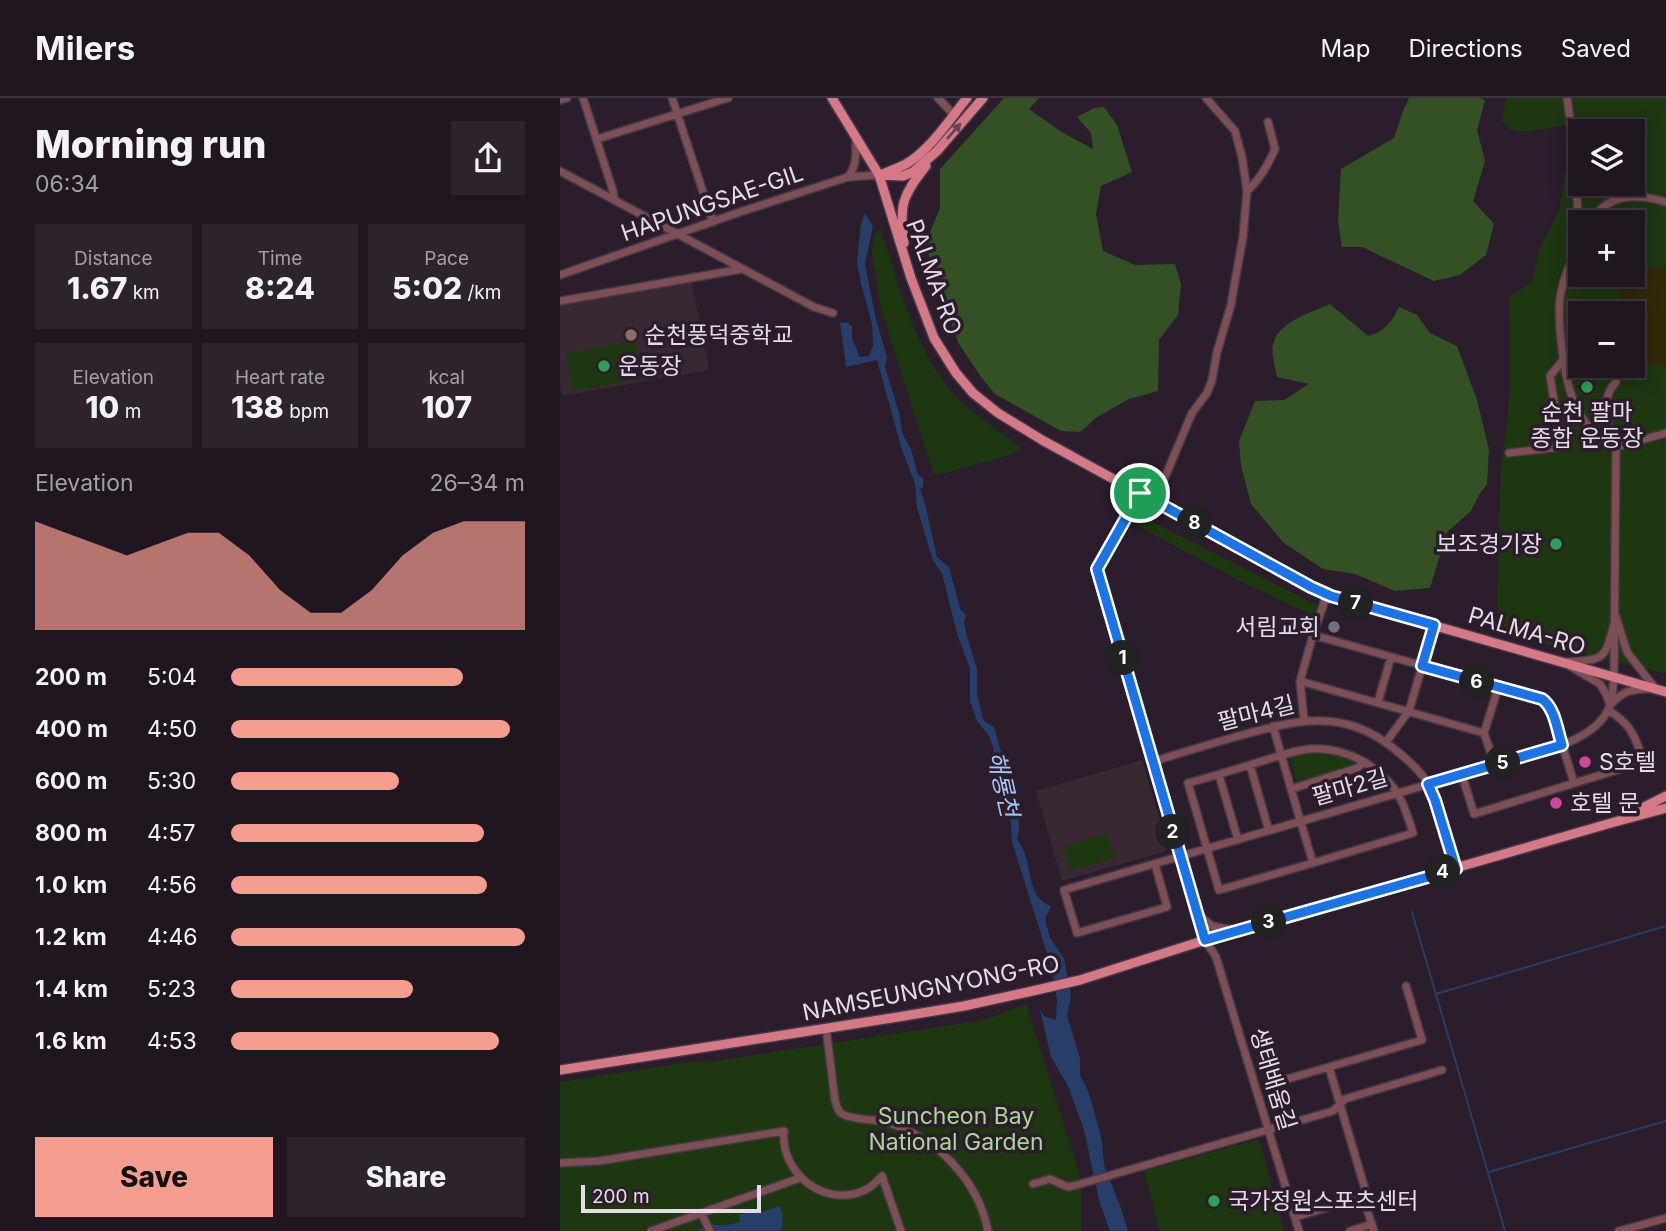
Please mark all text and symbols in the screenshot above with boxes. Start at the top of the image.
text: Milers [35,28,135,68]
text: Map [1321,34,1370,63]
text: Directions [1408,34,1523,63]
text: Saved [1561,34,1631,63]
map controls [1568,119,1645,378]
button: layers [1568,119,1645,196]
text: Morning run [35,121,266,167]
button: share [451,121,525,195]
one-way arrow [946,123,961,140]
street label: HAPUNGSAE-GIL [617,159,807,247]
text: 06:34 [35,170,99,198]
button: + [1568,210,1645,287]
street label: PALMA-RO [900,215,968,339]
text: Distance [74,247,153,270]
text: Time [258,247,302,270]
text: Pace [424,247,469,270]
text: 1.67 [67,270,127,306]
text: 8:24 [245,270,315,306]
text: 5:02 [392,270,462,306]
text: km [127,281,160,304]
text: /km [462,281,501,304]
button: − [1568,301,1645,378]
place label: 순천풍덕중학교 [645,321,793,349]
marker: 순천풍덕중학교 [623,327,639,343]
place label: 운동장 [618,352,681,380]
marker: 운동장 [596,358,612,374]
text: Elevation [73,366,154,389]
text: Heart rate [235,366,325,389]
text: kcal [429,366,465,389]
marker: 순천 팔마 종합 운동장 [1579,379,1595,395]
text: 10 [85,389,119,425]
text: 138 [231,389,284,425]
text: 107 [421,389,472,425]
place label: 순천 팔마 종합 운동장 [1531,398,1643,452]
text: m [119,400,141,423]
text: bpm [284,400,329,423]
pin [1110,463,1170,523]
text: Elevation [35,469,134,497]
text: 26–34 m [430,469,525,497]
icon: arrive [1121,474,1159,512]
pin: 8 [1178,506,1212,540]
text: 8 [1188,511,1201,534]
place label: 보조경기장 [1436,530,1542,558]
marker: 보조경기장 [1548,536,1564,552]
pin: 7 [1338,586,1374,620]
text: 7 [1350,591,1361,614]
street label: PALMA-RO [1465,601,1589,661]
place label: 서림교회 [1235,613,1320,641]
marker: 서림교회 [1326,619,1342,635]
pin: 1 [1106,640,1140,676]
text: 1 [1118,646,1127,669]
text: 200 m [35,663,107,691]
text: 5:04 [147,663,197,691]
pin: 6 [1460,664,1494,700]
text: 6 [1470,670,1483,693]
street label: 팔마4길 [1215,690,1297,736]
text: 400 m [35,715,108,743]
text: 4:50 [147,715,197,743]
pin: 5 [1486,746,1520,780]
water label: 해룡천 [981,748,1025,822]
place label: S호텔 [1599,748,1656,776]
text: 5 [1496,751,1509,774]
marker: S호텔 [1577,754,1593,770]
street label: 팔마2길 [1309,763,1391,811]
text: 600 m [35,767,107,795]
text: 5:30 [147,767,196,795]
place label: 호텔 문 [1570,789,1640,817]
marker: 호텔 문 [1548,795,1564,811]
pin: 2 [1156,814,1190,850]
text: 800 m [35,819,107,847]
text: 4:57 [147,819,195,847]
text: 2 [1167,820,1178,843]
pin: 4 [1426,854,1460,890]
text: 4 [1436,860,1449,883]
text: 1.0 km [35,871,107,899]
text: 4:56 [147,871,197,899]
pin: 3 [1252,904,1286,940]
text: 3 [1262,910,1275,933]
text: 1.2 km [35,923,107,951]
text: 4:46 [147,923,198,951]
street label: NAMSEUNGNYONG-RO [800,949,1062,1027]
text: 1.4 km [35,975,108,1003]
text: 5:23 [147,975,196,1003]
street label: 생태배움길 [1244,1024,1302,1134]
text: 1.6 km [35,1027,107,1055]
text: 4:53 [147,1027,197,1055]
park label: Suncheon Bay National Garden [868,1102,1044,1156]
button: Save [35,1137,273,1217]
button: Share [287,1137,525,1217]
scale bar [581,1182,761,1214]
text: 200 m [592,1185,650,1208]
place label: 국가정원스포츠센터 [1228,1187,1418,1215]
marker: 국가정원스포츠센터 [1206,1193,1222,1209]

